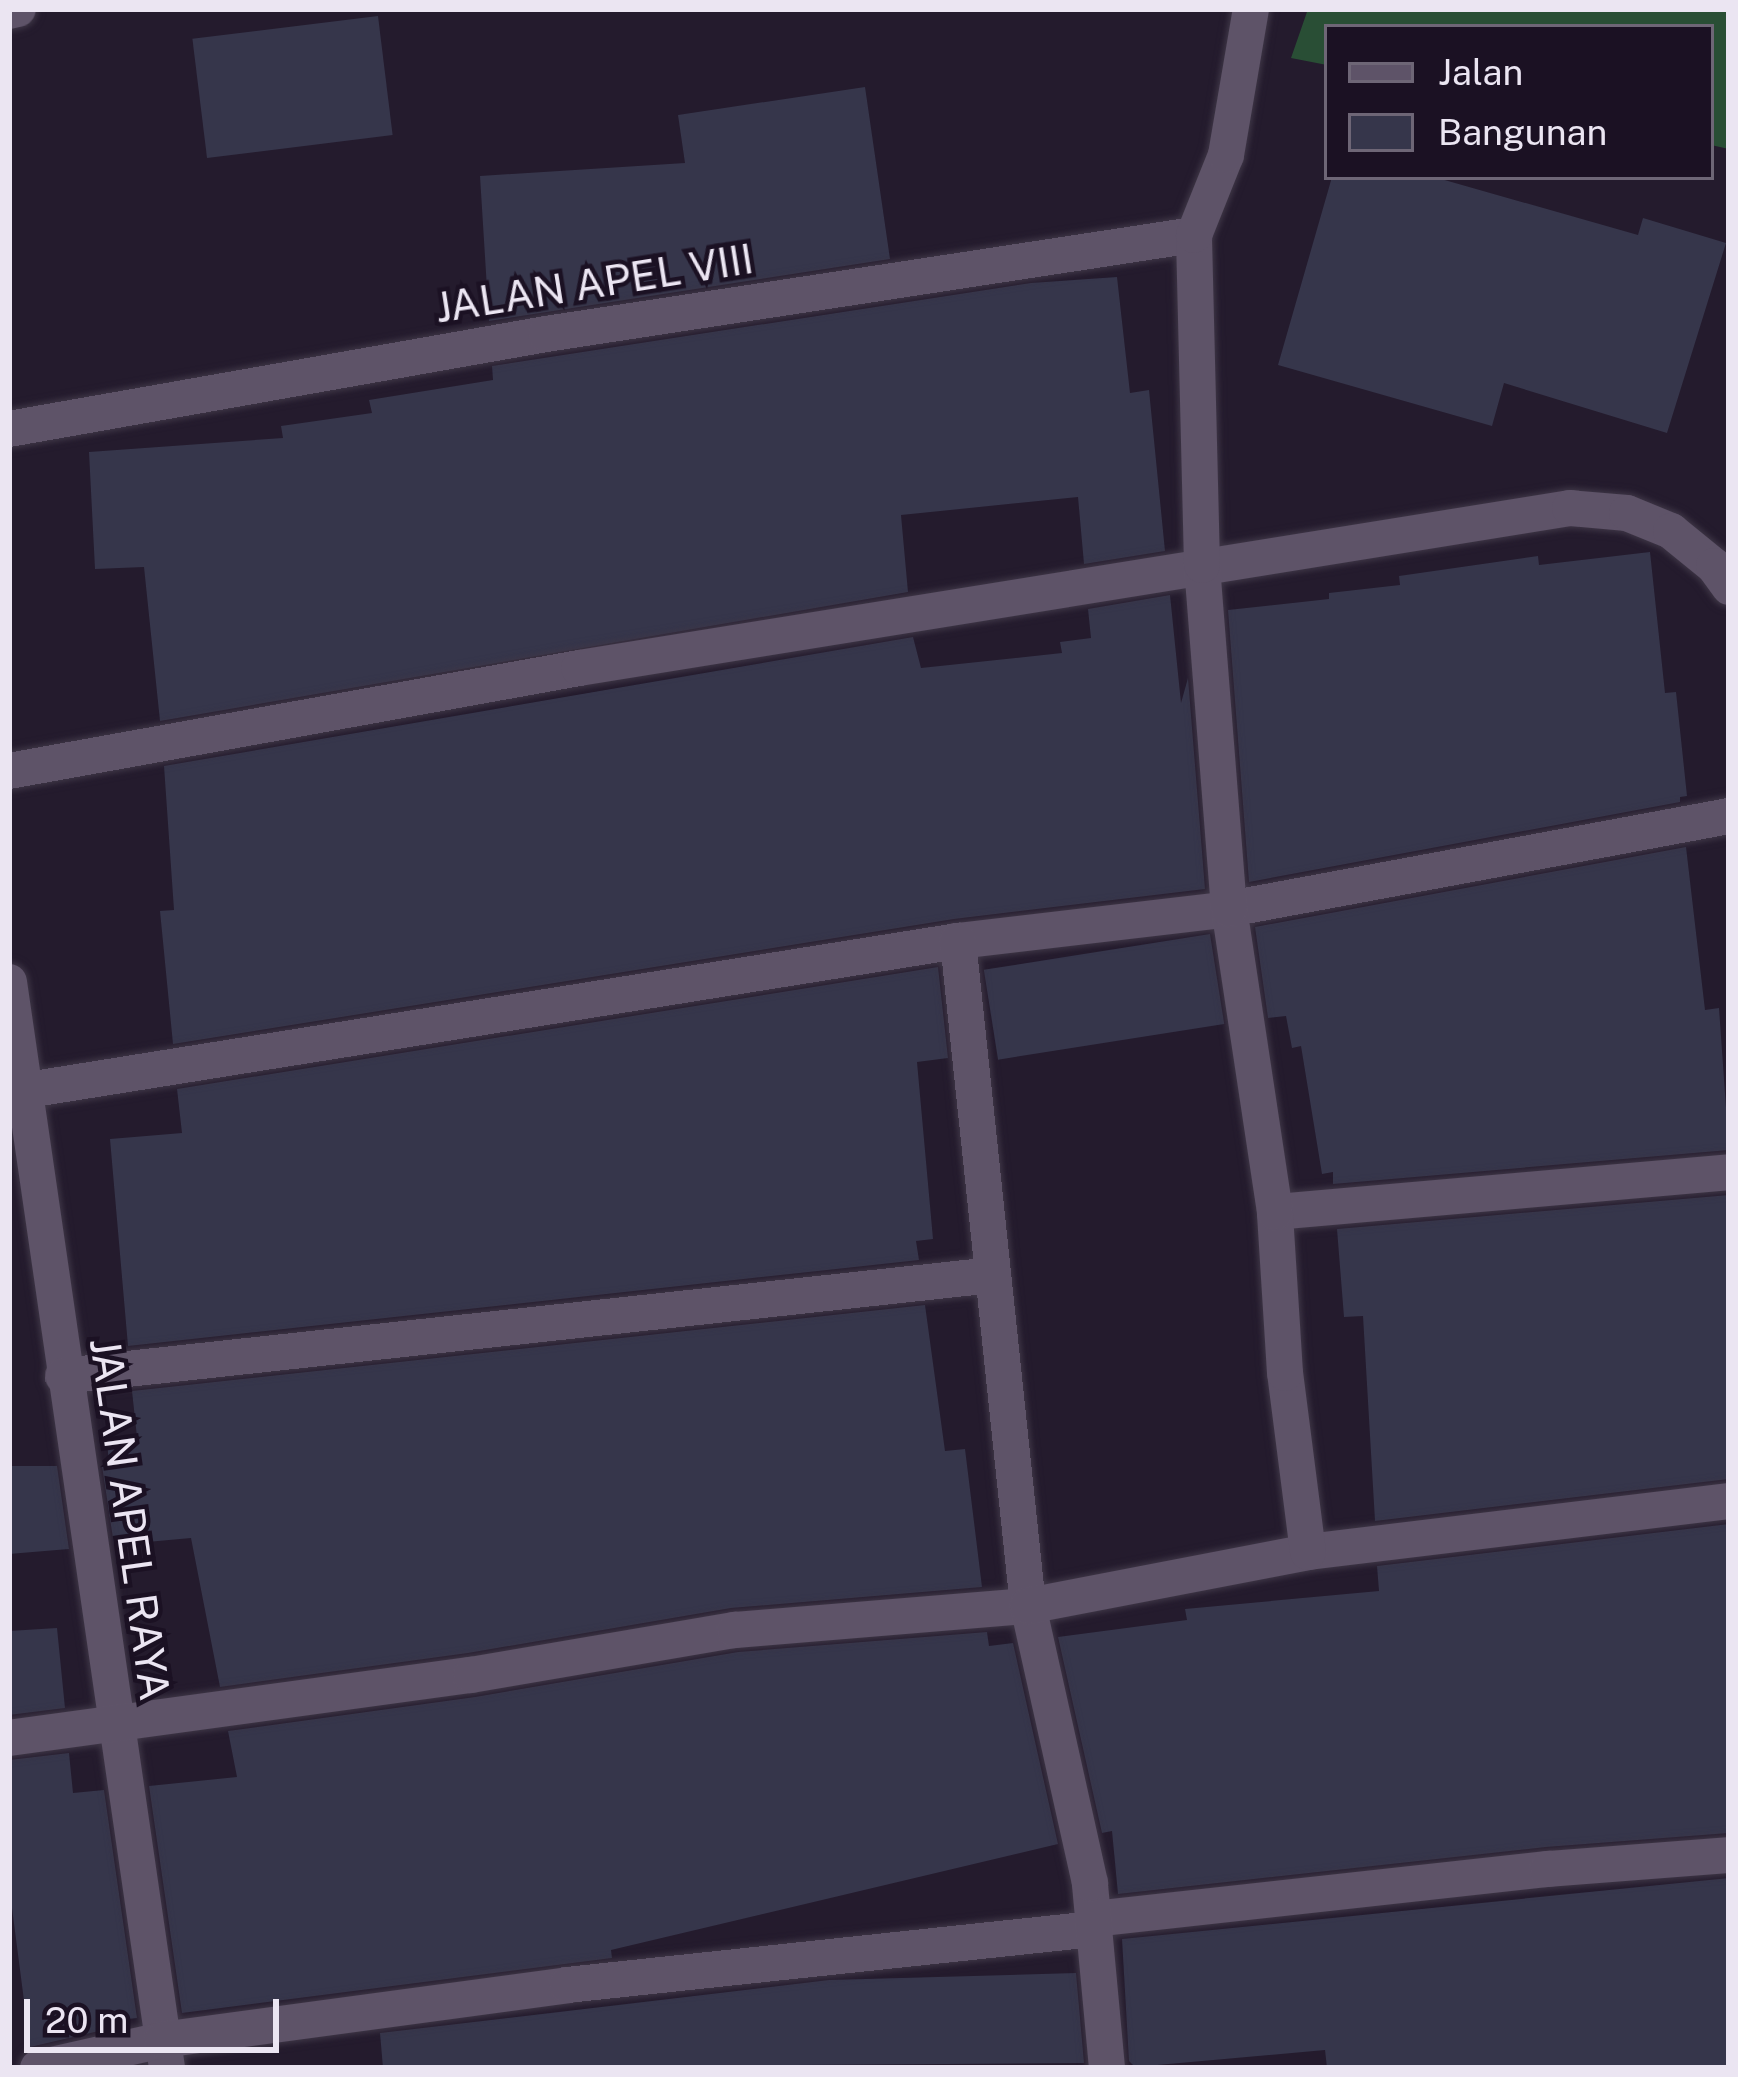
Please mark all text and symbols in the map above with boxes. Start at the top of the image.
legend [1324,24,1714,180]
text: Jalan [1438,51,1523,93]
text: Bangunan [1438,111,1607,153]
street label: JALAN APEL VIII [431,233,757,333]
street label: JALAN APEL RAYA [80,1334,180,1704]
scale bar [30,1975,285,2049]
text: 20 m [45,1999,128,2041]

